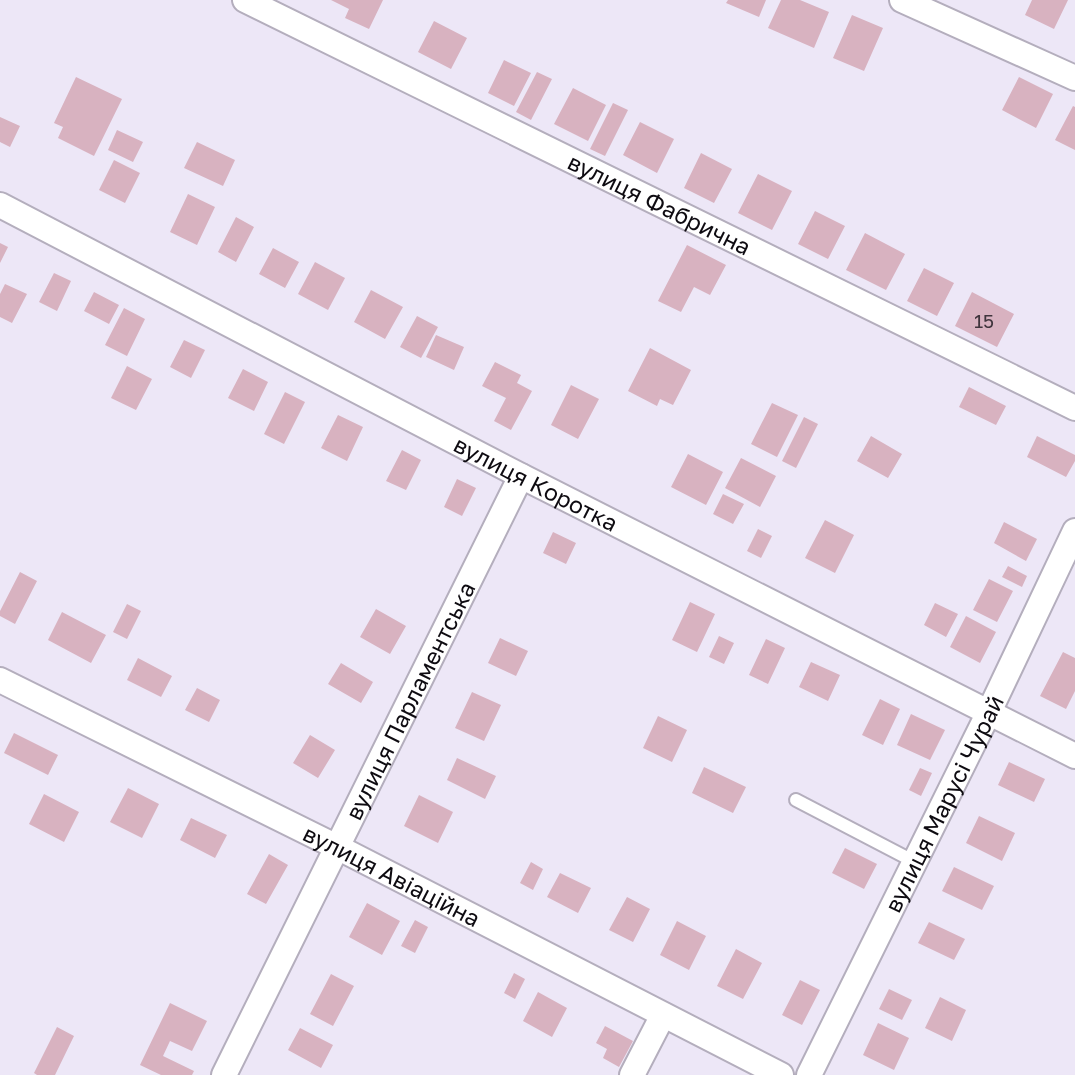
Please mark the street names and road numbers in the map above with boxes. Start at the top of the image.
street label: вулиця Фабрична [564,147,756,261]
street label: вулиця Коротка [449,430,623,537]
street label: вулиця Парламентська [339,577,480,824]
street label: вулиця Марусі Чурай [878,690,1009,917]
street label: вулиця Авіаційна [299,819,485,932]

